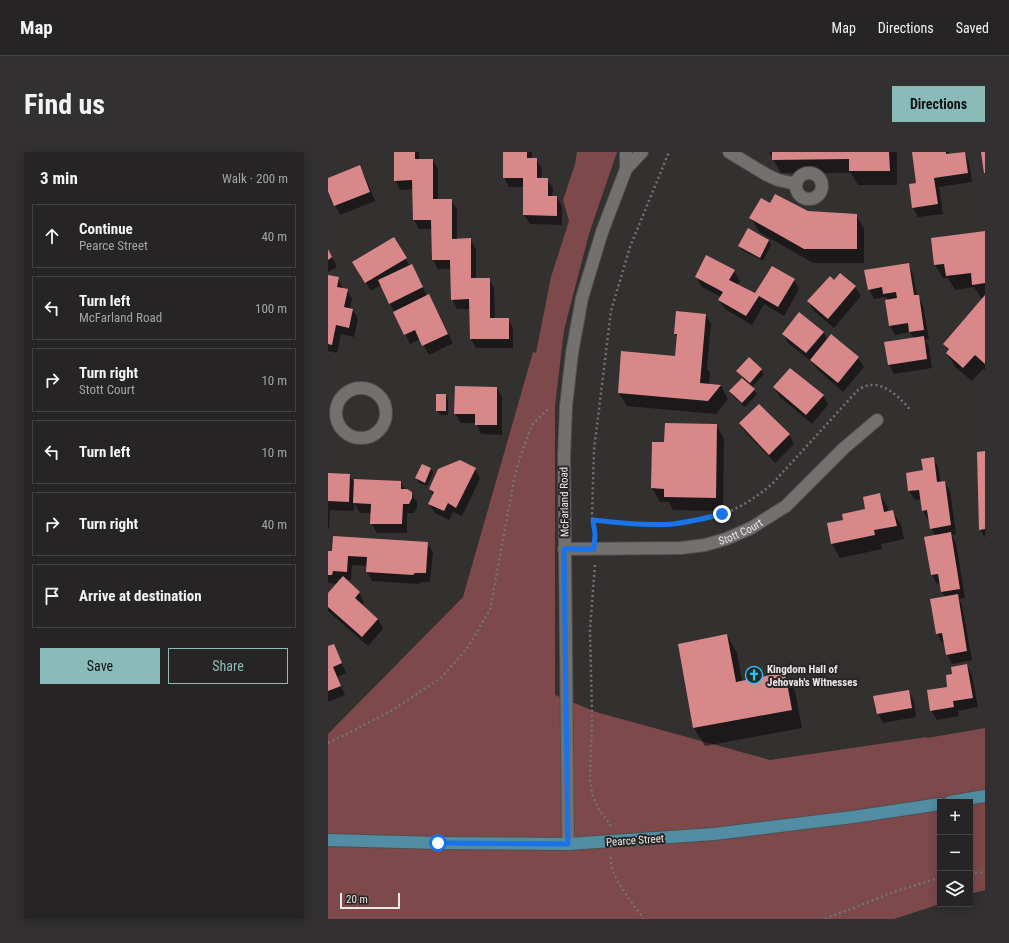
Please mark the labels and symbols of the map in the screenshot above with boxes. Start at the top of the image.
street label: McFarland Road [557,467,572,537]
route end [713,505,731,523]
street label: Stott Court [717,516,765,548]
place label: Kingdom Hall of Jehovah's Witnesses [767,663,858,689]
church icon: Kingdom Hall of Jehovah's Witnesses [744,665,764,685]
street label: Pearce Street [606,832,665,849]
route start [429,834,447,852]
scale bar [340,891,400,910]

